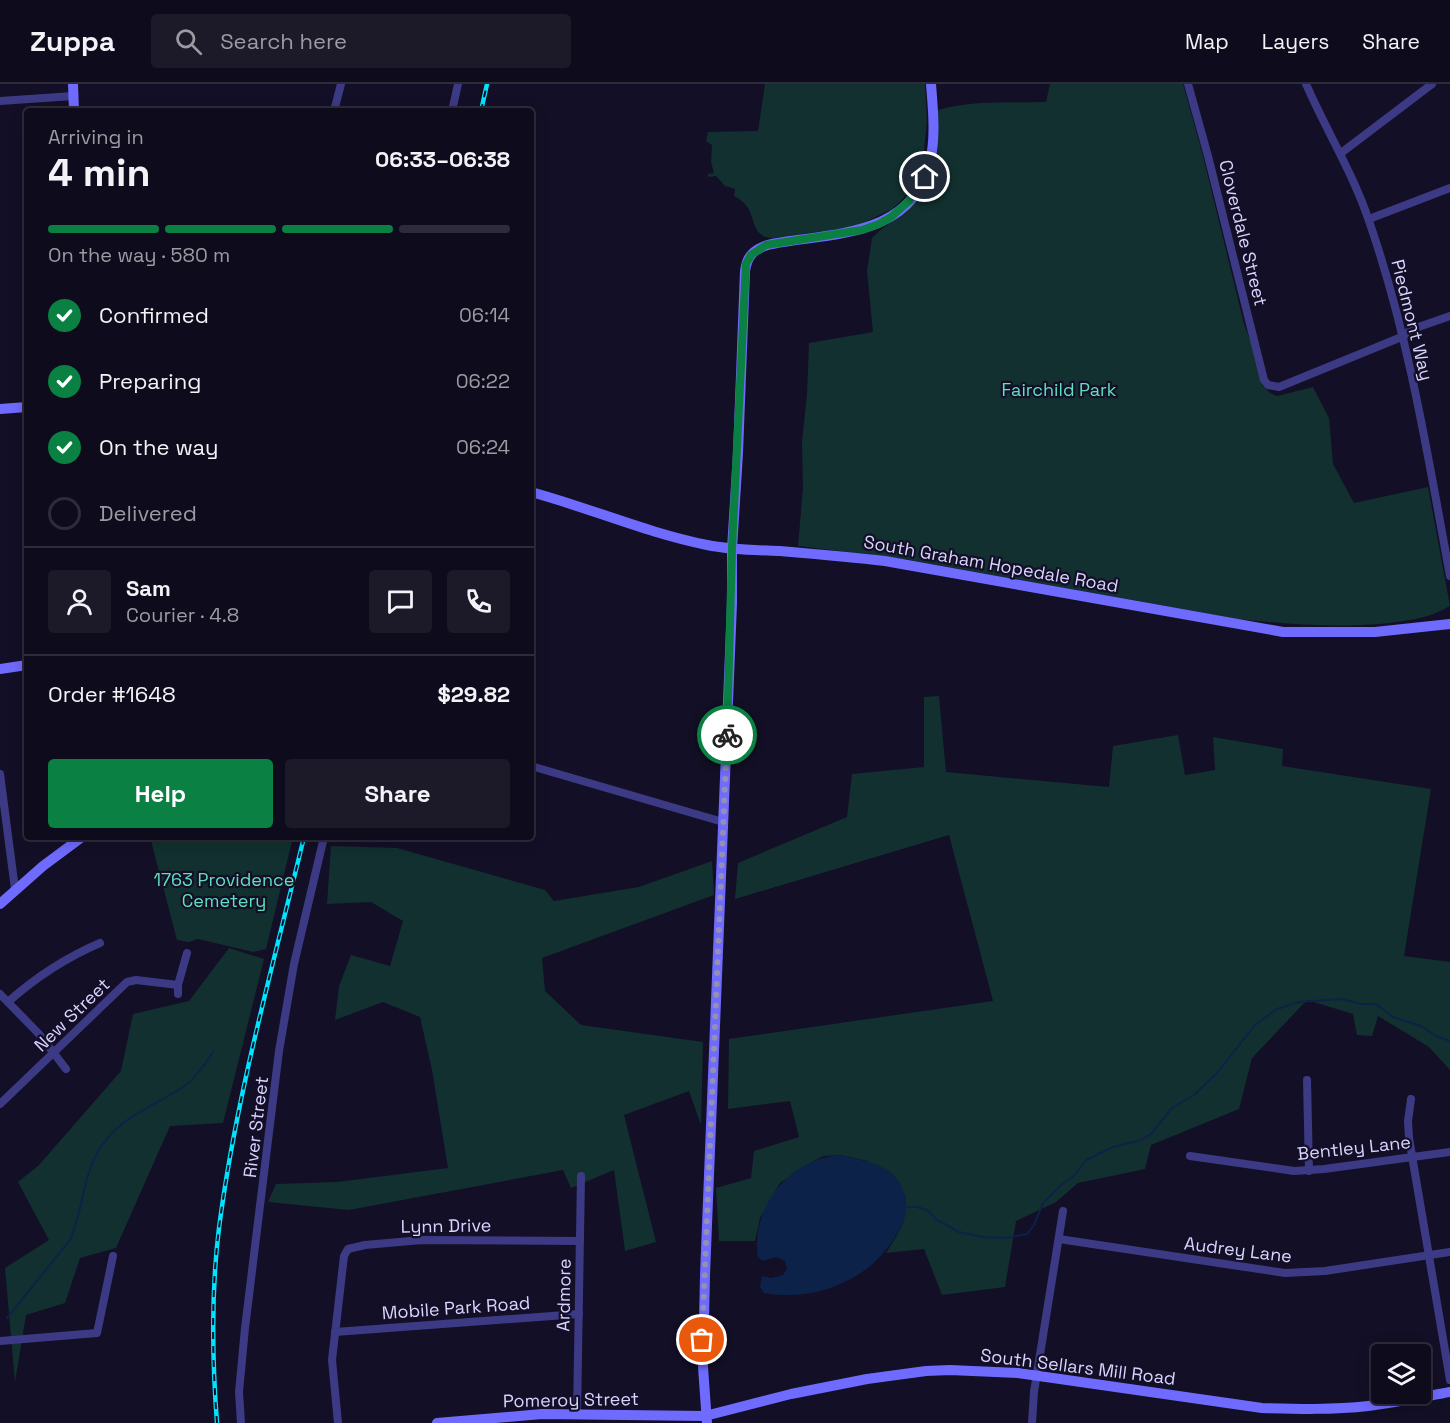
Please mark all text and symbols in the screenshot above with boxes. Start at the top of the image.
search box [151,14,571,68]
text: Zuppa [30,23,115,59]
icon: search [172,25,205,58]
text: Search here [220,27,347,55]
text: Map [1185,28,1229,55]
text: Layers [1262,28,1329,55]
text: Share [1362,28,1420,55]
text: Arriving in [48,124,144,150]
text: 06:33–06:38 [375,145,510,173]
text: 4 min [48,148,150,197]
pin [899,151,950,202]
street label: Cloverdale Street [1214,157,1273,308]
icon: home [908,160,941,193]
text: On the way · 580 m [48,242,230,268]
street label: Piedmont Way [1386,257,1439,383]
icon: check [48,299,81,332]
text: Confirmed [99,301,209,329]
text: 06:14 [459,302,510,328]
icon: check [48,365,81,398]
text: Preparing [99,367,201,395]
text: 06:22 [456,368,510,394]
park label: Fairchild Park [1001,378,1117,401]
icon: check [48,431,81,464]
text: On the way [99,433,218,461]
text: 06:24 [456,434,510,460]
text: Delivered [99,499,197,527]
street label: South Graham Hopedale Road [862,530,1120,597]
button: person [48,570,111,633]
button: chat [369,570,432,633]
button: phone [447,570,510,633]
text: Sam [126,574,171,602]
text: Courier · 4.8 [126,602,239,628]
text: Order #1648 [48,680,176,708]
text: $29.82 [437,680,510,708]
courier [697,705,757,765]
icon: bike [711,719,744,752]
button: Help [48,759,273,828]
button: Share [285,759,510,828]
park label: 1763 Providence Cemetery [154,868,294,912]
street label: New Street [29,973,114,1056]
street label: River Street [238,1075,273,1179]
street label: Bentley Lane [1296,1130,1412,1165]
street label: Lynn Drive [401,1213,491,1238]
street label: Audrey Lane [1183,1231,1293,1268]
street label: Ardmore [551,1258,576,1332]
street label: Mobile Park Road [381,1291,531,1324]
pin [676,1314,727,1365]
icon: bag [685,1323,718,1356]
street label: South Sellars Mill Road [979,1343,1177,1390]
map controls [1371,1344,1431,1404]
button: layers [1371,1344,1431,1404]
street label: Pomeroy Street [503,1387,639,1412]

